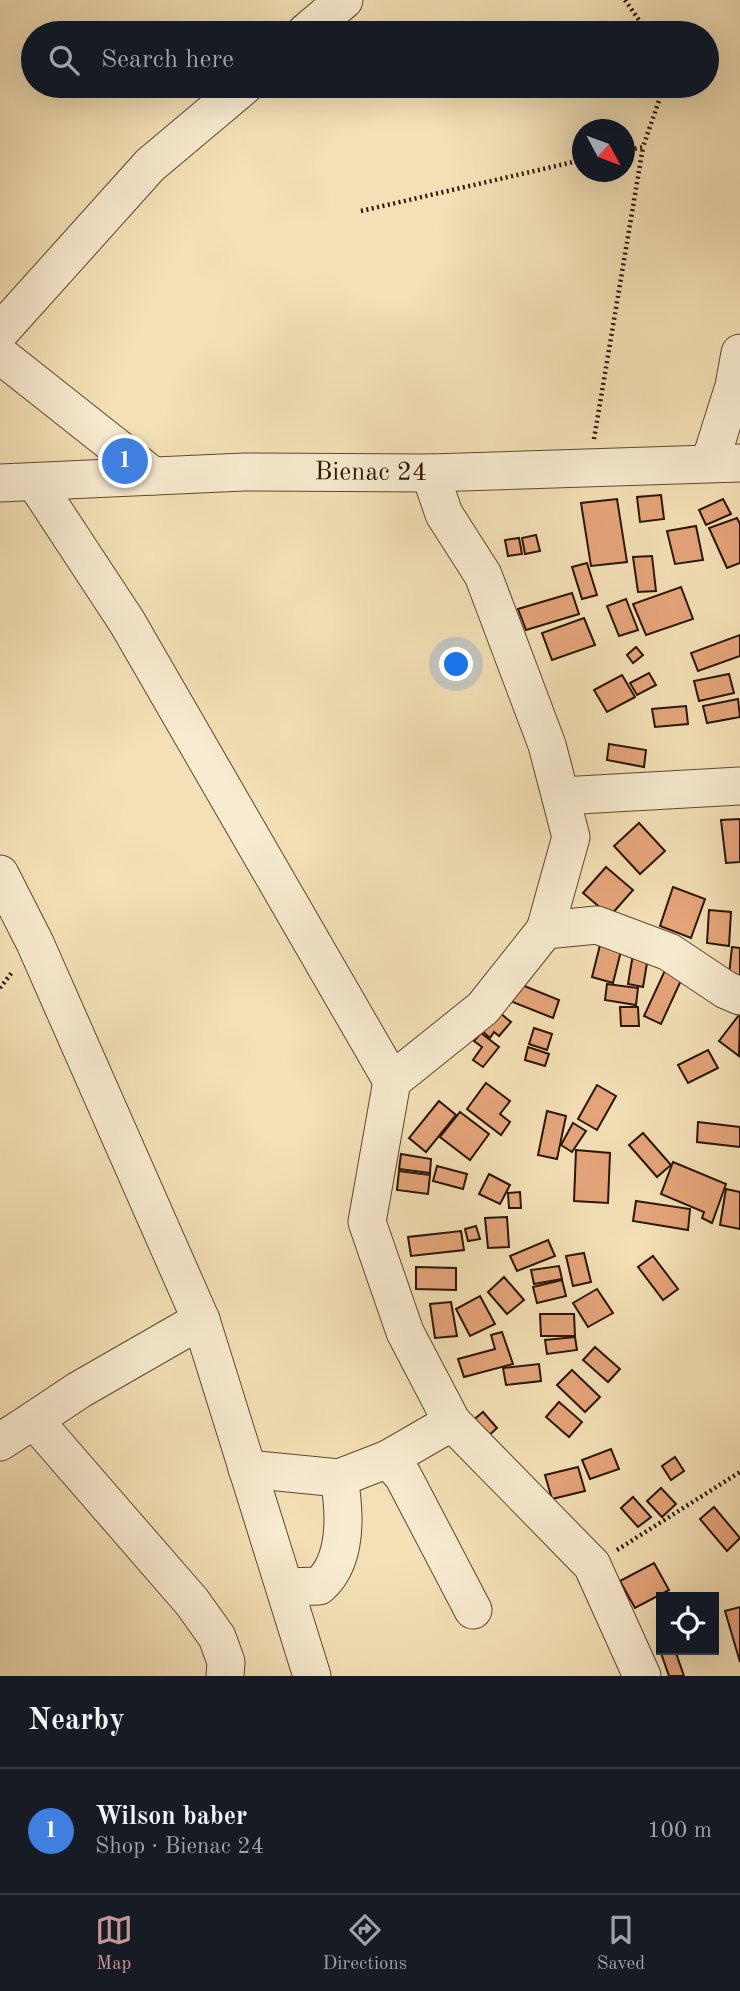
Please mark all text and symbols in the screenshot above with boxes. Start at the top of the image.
search box [21,21,719,98]
icon: search [45,41,83,79]
text: Search here [101,47,234,73]
north arrow [572,119,635,182]
pin: 1 [102,435,148,487]
street label: Bienac 24 [314,459,427,486]
your location [439,647,473,681]
map controls [656,1592,719,1655]
button: locate [656,1592,719,1655]
text: Nearby [28,1706,125,1736]
text: Wilson baber [95,1804,247,1830]
text: 1 [44,1819,58,1842]
text: 100 m [647,1819,712,1842]
text: Shop · Bienac 24 [95,1835,264,1858]
tab: Map [95,1911,133,1976]
tab: Directions [323,1911,407,1976]
tab: Saved [597,1911,645,1976]

